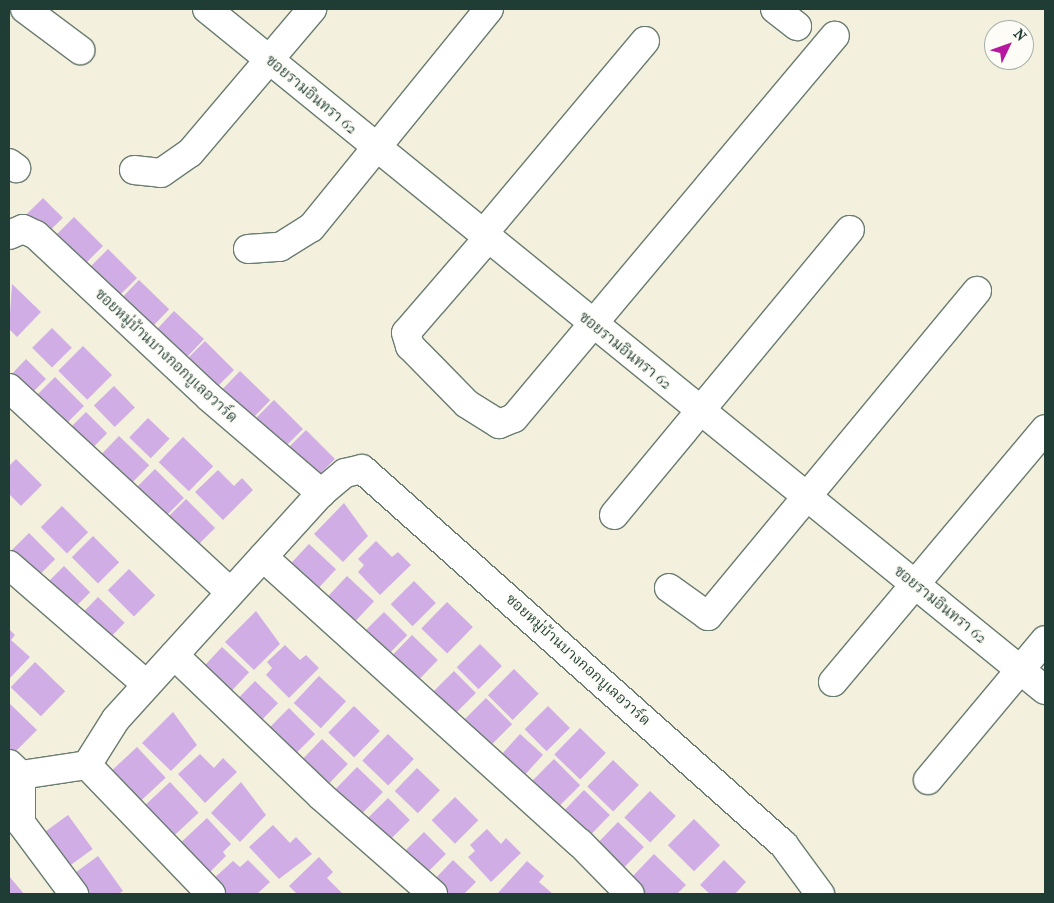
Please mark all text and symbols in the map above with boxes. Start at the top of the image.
north arrow [984,20,1034,70]
text: N [1010,26,1030,45]
street label: ซอยรามอินทรา 62 [262,52,360,138]
street label: ซอยหมู่บ้านบางกอกบูเลอวาร์ด [91,285,241,427]
street label: ซอยรามอินทรา 62 [575,308,675,394]
street label: ซอยรามอินทรา 62 [890,562,990,648]
street label: ซอยหมู่บ้านบางกอกบูเลอวาร์ด [502,590,654,730]

